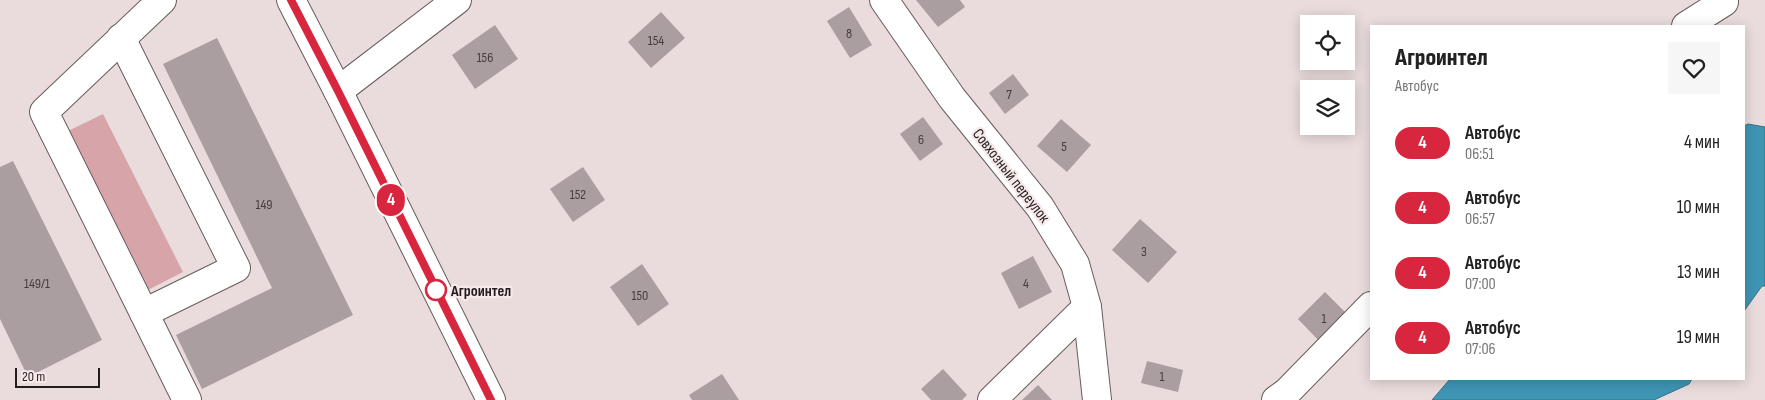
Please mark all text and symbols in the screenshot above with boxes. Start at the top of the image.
map controls [1300,15,1355,135]
button: locate [1300,15,1355,70]
house number: 8 [846,25,852,42]
house number: 154 [648,32,664,49]
button: heart [1668,42,1720,94]
text: Агроинтел [1395,43,1488,72]
house number: 156 [477,49,493,66]
text: Автобус [1395,77,1439,96]
button: layers [1300,80,1355,135]
house number: 7 [1006,86,1012,103]
text: Автобус [1465,122,1521,145]
street label: Совхозный переулок [968,125,1054,228]
house number: 6 [918,131,924,148]
text: 4 мин [1684,131,1720,154]
text: 4 [1418,132,1427,153]
house number: 5 [1061,138,1067,155]
text: 06:51 [1465,145,1494,164]
line badge: 4 [375,184,407,216]
house number: 152 [570,186,586,203]
text: Автобус [1465,187,1521,210]
text: 4 [387,189,395,210]
house number: 149 [256,196,272,213]
text: 10 мин [1677,196,1720,219]
text: 4 [1418,197,1427,218]
text: 06:57 [1465,210,1495,229]
house number: 3 [1141,243,1147,260]
text: Автобус [1465,252,1521,275]
text: 13 мин [1677,261,1720,284]
text: 4 [1418,262,1427,283]
house number: 149/1 [24,275,50,292]
house number: 4 [1023,275,1029,292]
text: 07:00 [1465,275,1496,294]
marker: Агроинтел [425,279,447,301]
place label: Агроинтел [450,282,511,301]
house number: 150 [632,287,648,304]
house number: 1 [1322,310,1327,327]
text: Автобус [1465,317,1521,340]
text: 19 мин [1677,326,1720,349]
text: 4 [1418,327,1427,348]
text: 07:06 [1465,340,1496,359]
scale bar [15,365,100,388]
text: 20 m [22,368,45,385]
house number: 1 [1160,368,1165,385]

